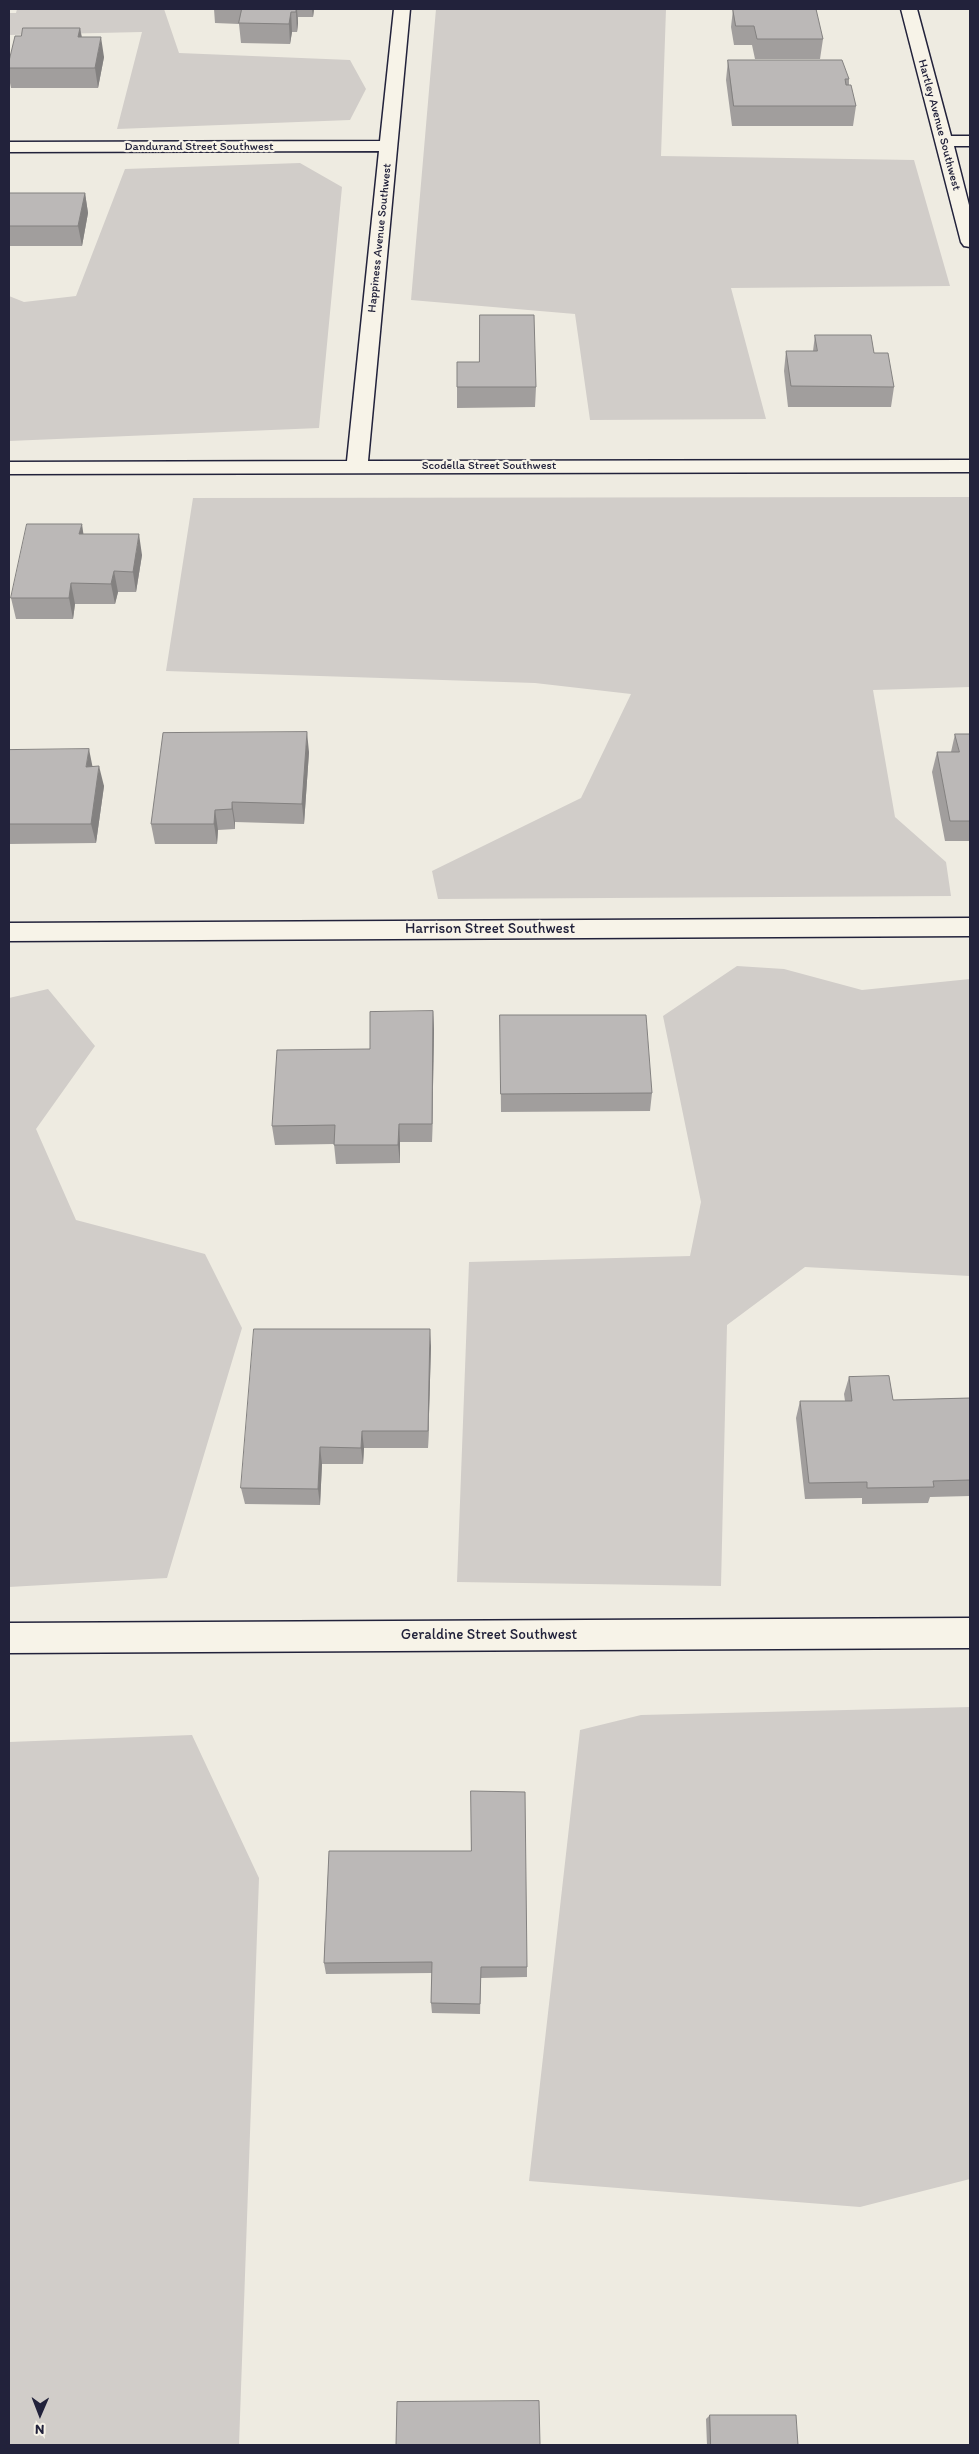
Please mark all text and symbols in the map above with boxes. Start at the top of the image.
street label: Hartley Avenue Southwest [915,58,963,192]
street label: Dandurand Street Southwest [124,140,274,154]
street label: Happiness Avenue Southwest [365,163,395,313]
street label: Scodella Street Southwest [422,459,556,473]
street label: Harrison Street Southwest [405,920,575,938]
street label: Geraldine Street Southwest [401,1626,577,1644]
north arrow [15,2389,65,2439]
text: N [35,2421,45,2438]

